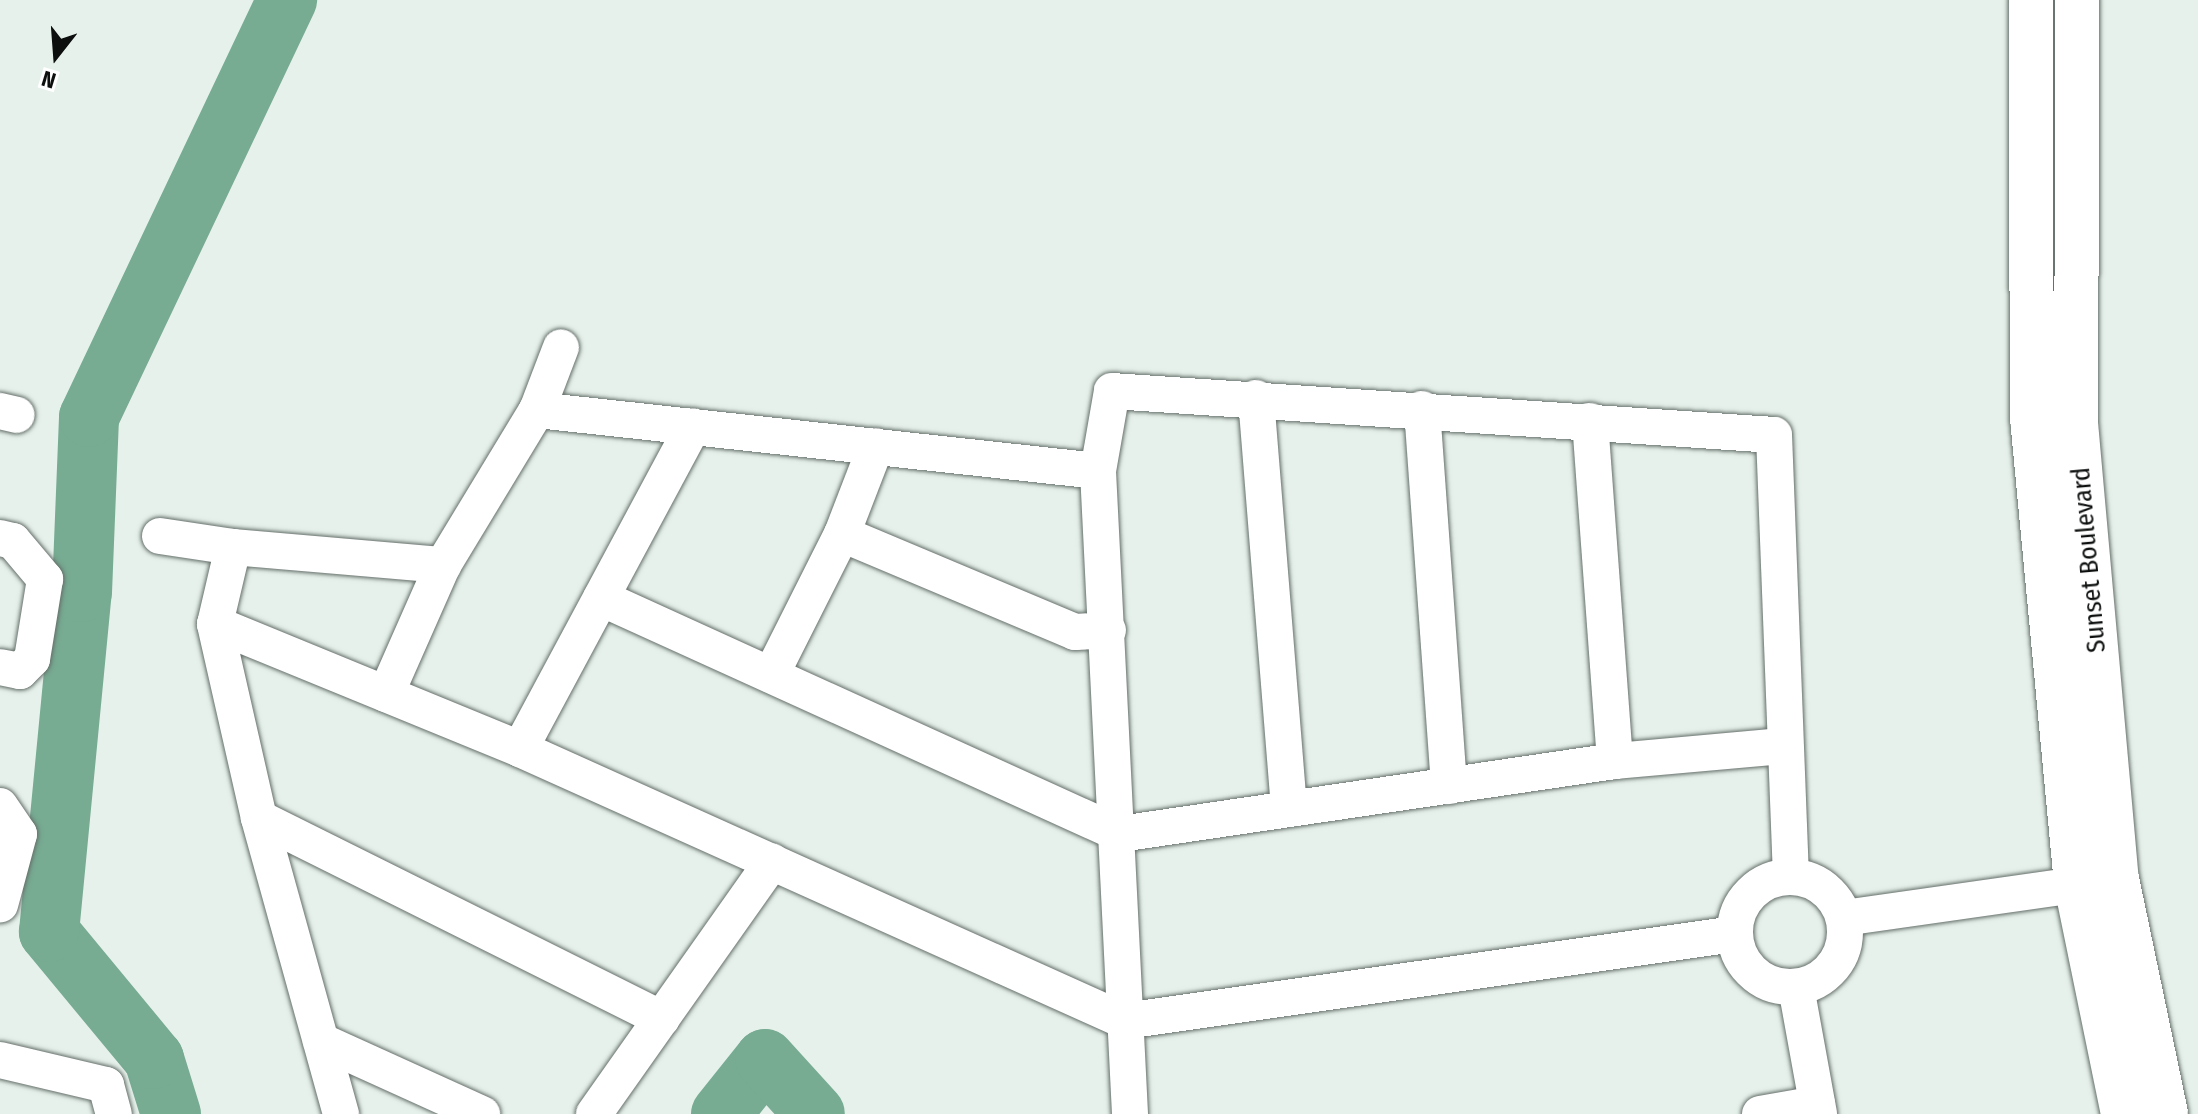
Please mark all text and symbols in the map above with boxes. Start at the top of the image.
north arrow [16,16,96,96]
text: N [39,65,59,94]
street label: Sunset Boulevard [2065,466,2113,654]

